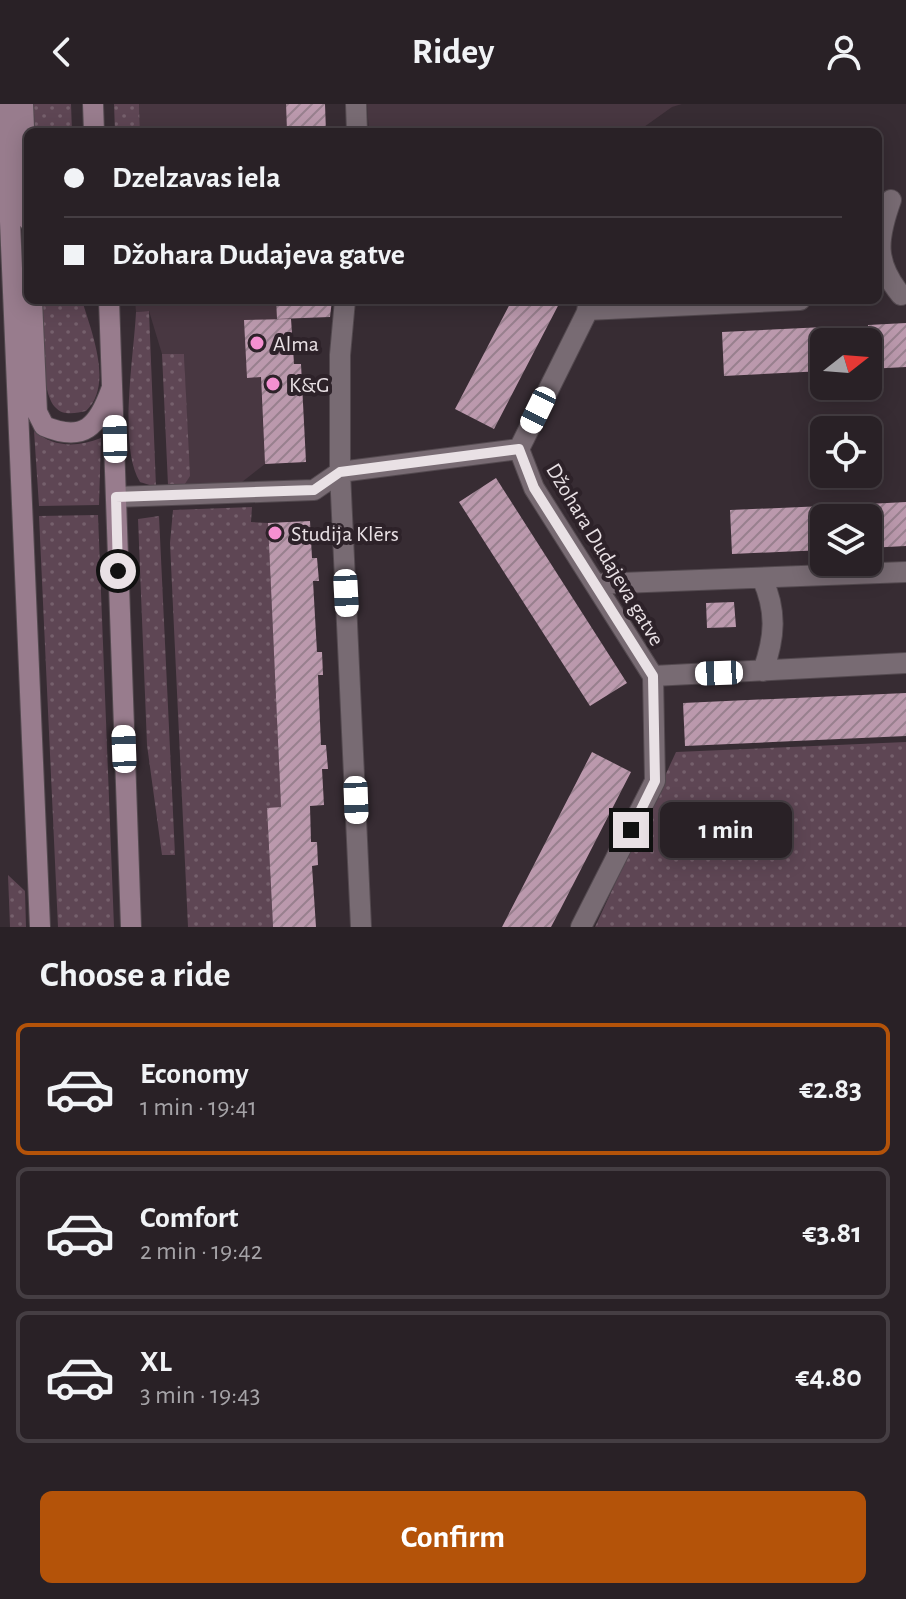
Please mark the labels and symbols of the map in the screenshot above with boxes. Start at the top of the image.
north arrow [810,328,882,400]
place label: Alma [273,333,319,355]
marker: Alma [248,334,266,352]
place label: K&G [289,374,330,396]
marker: K&G [264,375,282,393]
car [517,383,559,437]
car [103,415,127,463]
street label: Džohara Dudajeva gatve [542,460,668,649]
place label: Studija Klērs [291,523,399,545]
marker: Studija Klērs [266,524,284,542]
route start [100,553,136,589]
car [333,568,359,618]
car [695,660,743,686]
car [111,725,137,773]
car [343,776,369,824]
callout: 1 min [659,802,791,858]
route end [613,812,649,848]

